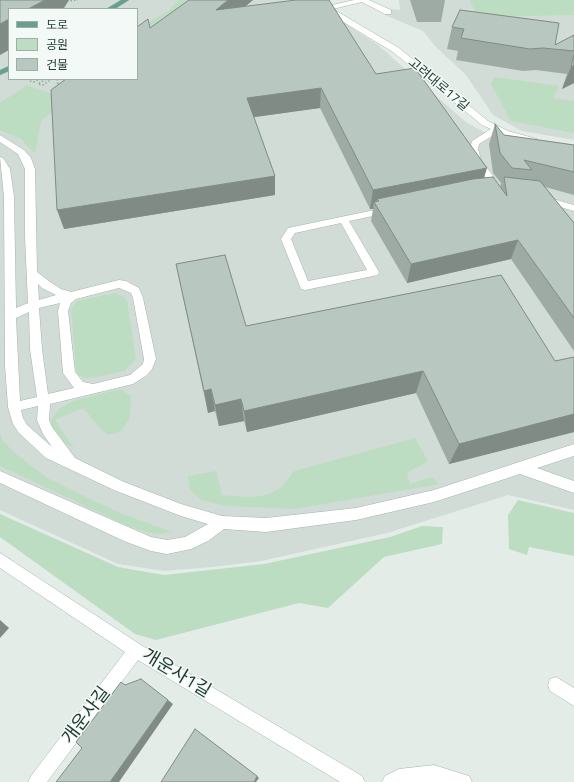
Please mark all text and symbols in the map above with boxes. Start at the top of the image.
legend [8,8,138,80]
text: 도로 [46,15,68,34]
text: 공원 [46,35,68,54]
text: 건물 [46,55,68,74]
street label: 고려대로17길 [405,55,471,115]
street label: 개운사1길 [138,645,214,703]
street label: 개운사길 [58,683,116,749]

